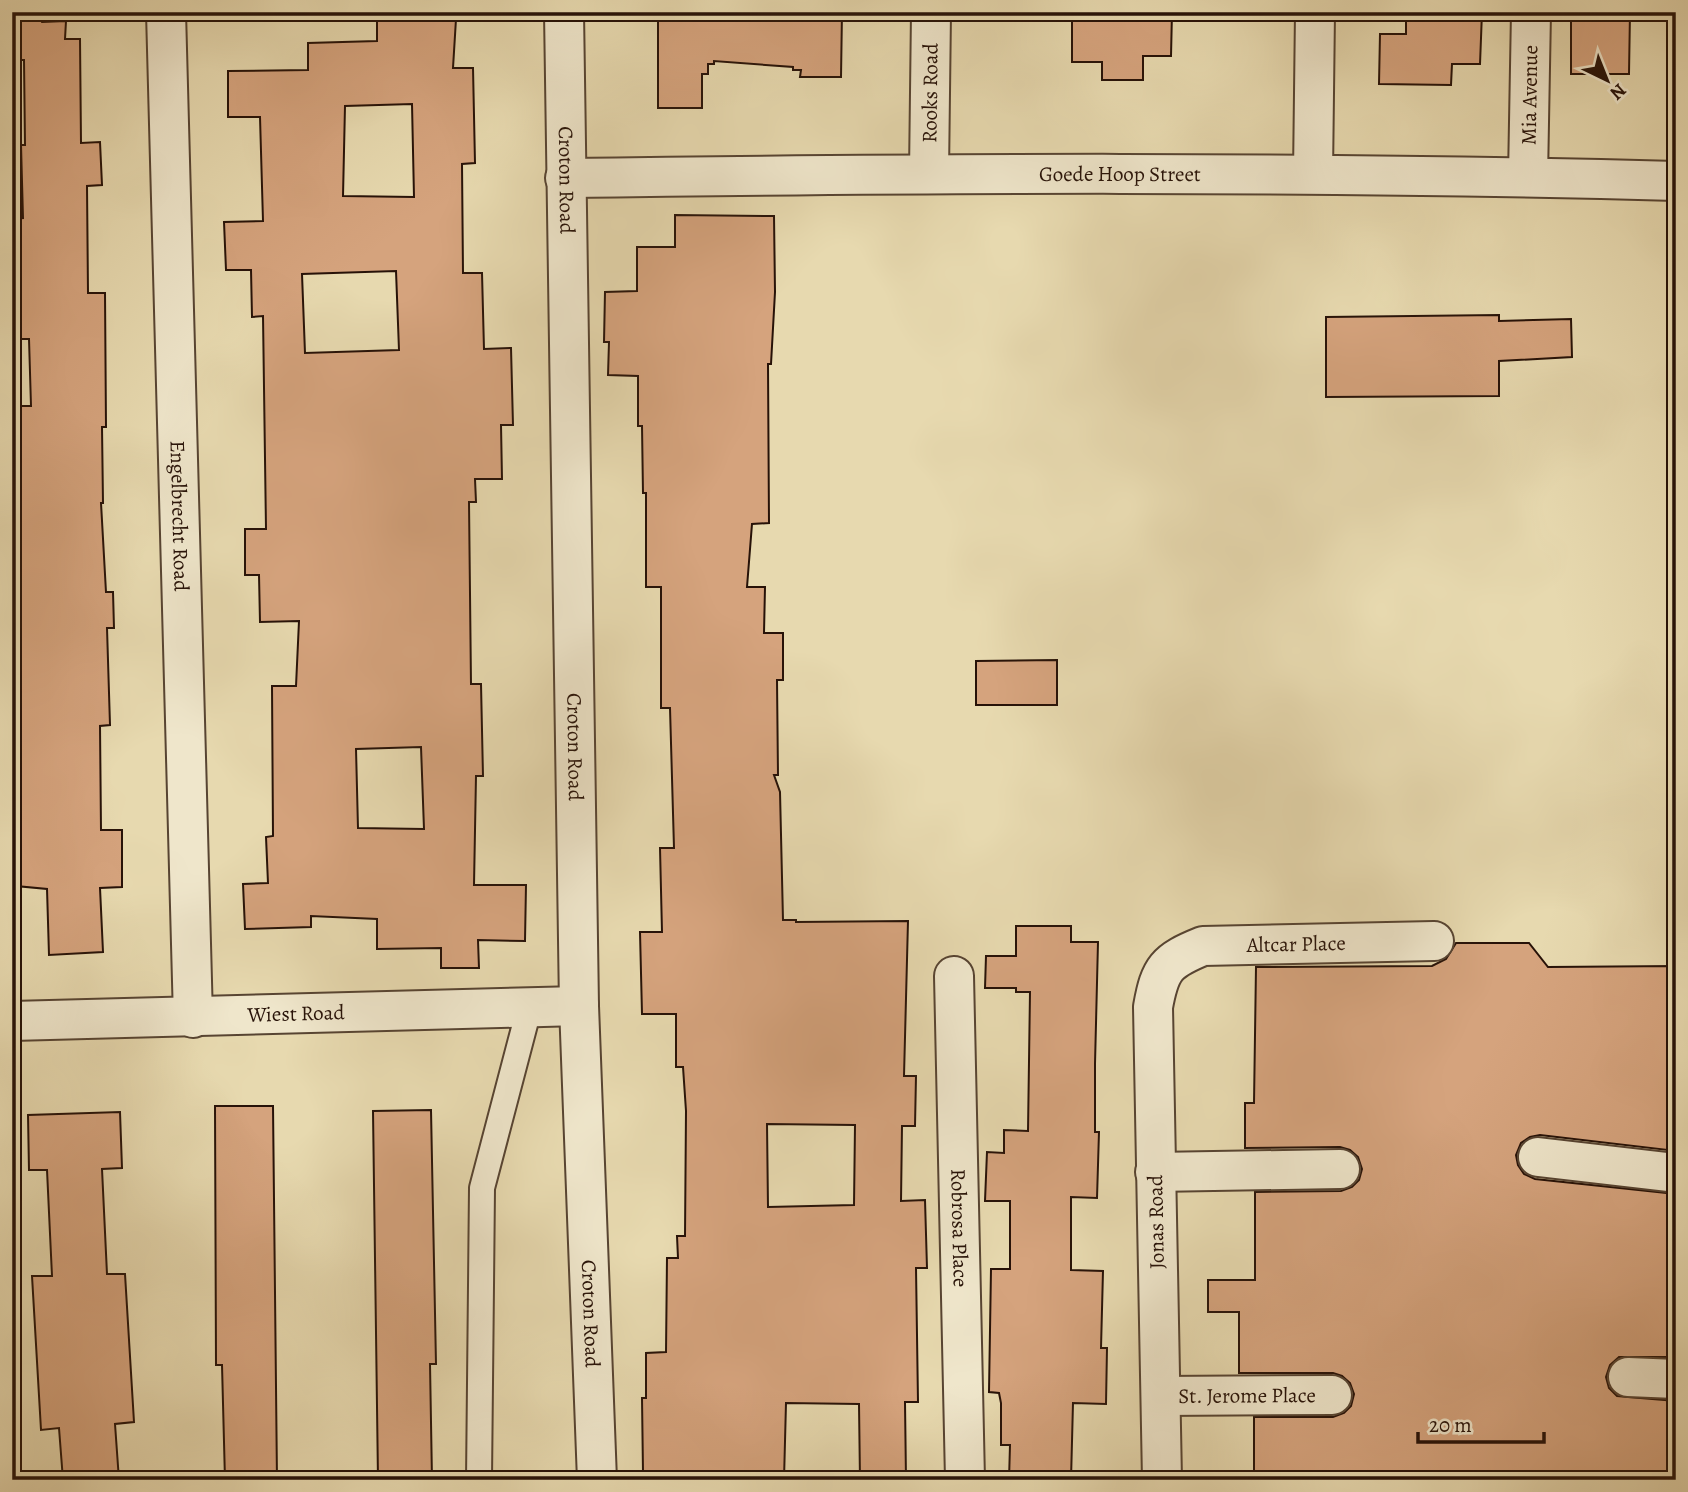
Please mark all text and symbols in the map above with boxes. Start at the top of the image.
street label: Rooks Road [915,42,945,143]
street label: Mia Avenue [1515,45,1544,145]
north arrow [1572,46,1642,116]
text: N [1604,77,1632,106]
street label: Croton Road [552,126,581,235]
street label: Goede Hoop Street [1039,160,1201,188]
street label: Engelbrecht Road [163,440,196,593]
street label: Croton Road [560,693,590,802]
street label: Altcar Place [1245,929,1346,959]
street label: Wiest Road [246,998,346,1029]
street label: Robrosa Place [944,1168,975,1288]
street label: Jonas Road [1141,1174,1171,1269]
street label: Croton Road [575,1259,607,1369]
street label: St. Jerome Place [1178,1381,1316,1410]
scale bar [1418,1401,1544,1445]
text: 20 m [1429,1411,1472,1439]

